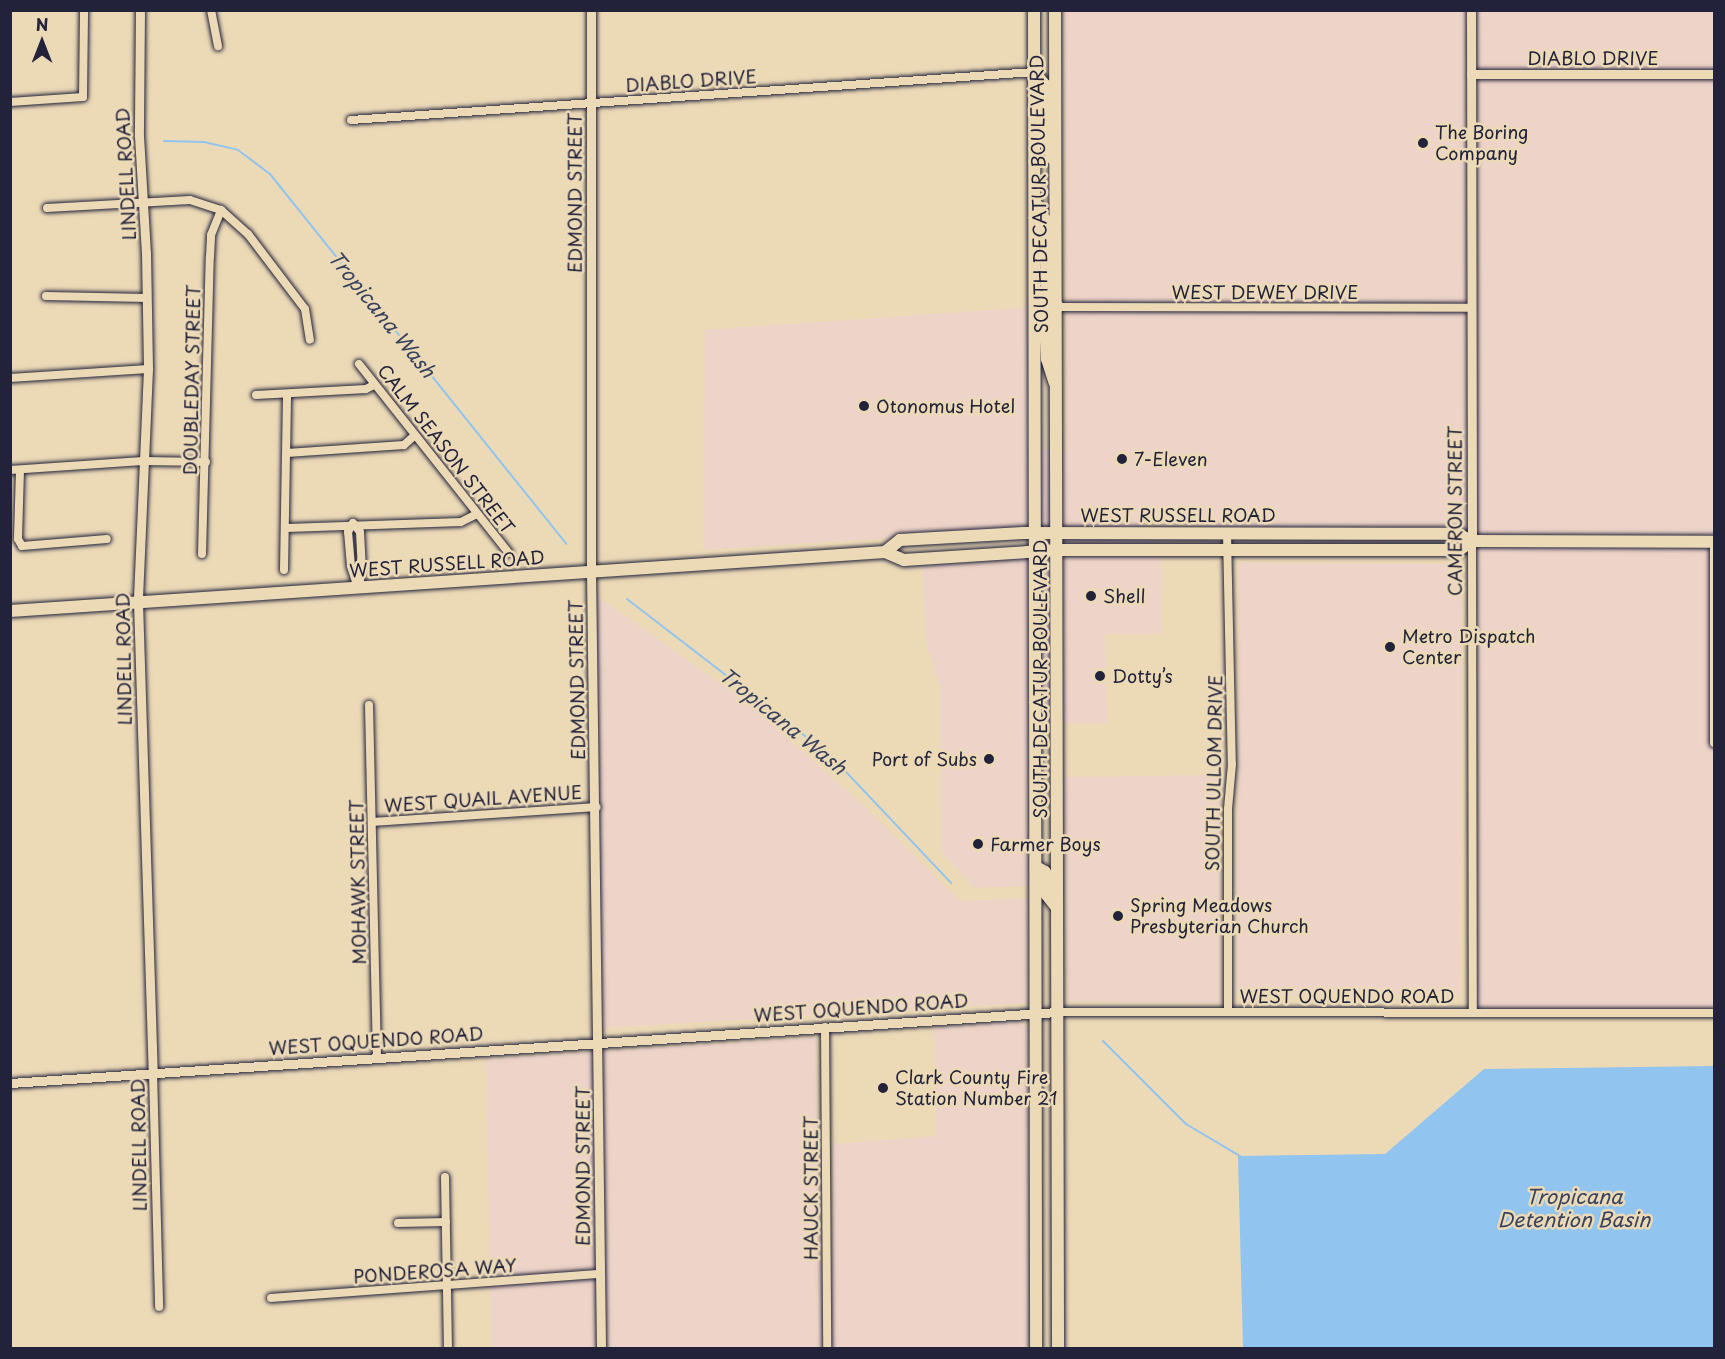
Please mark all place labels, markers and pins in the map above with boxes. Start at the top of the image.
place label: The Boring Company [1435,122,1529,164]
marker: The Boring Company [1416,136,1430,150]
place label: Otonomus Hotel [876,395,1015,417]
marker: Otonomus Hotel [857,399,871,413]
place label: 7-Eleven [1134,448,1208,470]
marker: 7-Eleven [1115,452,1129,466]
place label: Shell [1103,585,1145,607]
marker: Shell [1084,589,1098,603]
place label: Metro Dispatch Center [1402,626,1536,668]
marker: Metro Dispatch Center [1383,640,1397,654]
place label: Dotty’s [1112,665,1173,687]
marker: Dotty’s [1093,669,1107,683]
place label: Port of Subs [872,748,977,770]
marker: Port of Subs [982,752,996,766]
place label: Farmer Boys [990,833,1101,855]
marker: Farmer Boys [971,837,985,851]
place label: Spring Meadows Presbyterian Church [1130,895,1308,938]
marker: Spring Meadows Presbyterian Church [1111,909,1125,923]
place label: Clark County Fire Station Number 21 [895,1067,1058,1110]
marker: Clark County Fire Station Number 21 [876,1081,890,1095]

